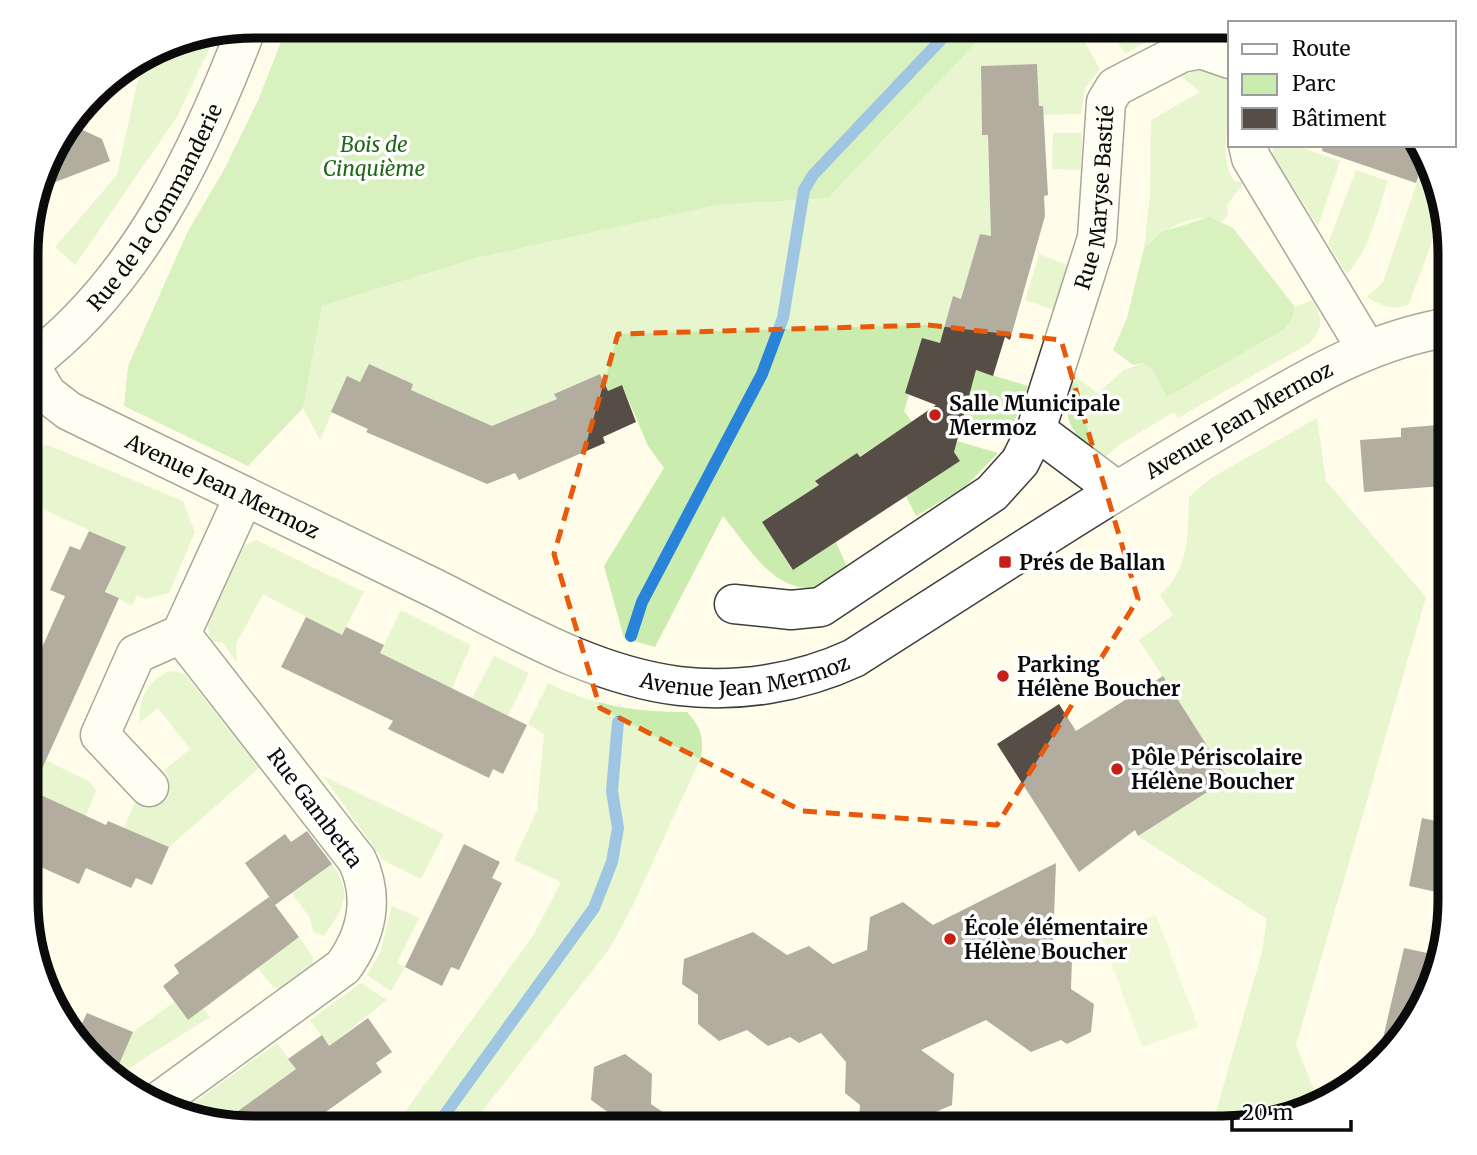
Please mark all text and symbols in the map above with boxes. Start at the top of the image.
legend [1228,21,1456,147]
text: Route [1292,35,1350,62]
text: Parc [1292,70,1336,97]
street label: Rue de la Commanderie [81,99,228,316]
street label: Rue Maryse Bastié [1068,104,1119,293]
text: Bâtiment [1292,105,1386,132]
park label: Bois de Cinquième [323,131,425,182]
street label: Avenue Jean Mermoz [1139,355,1337,485]
place label: Salle Municipale Mermoz [949,390,1120,441]
marker: Salle Municipale Mermoz [927,407,943,423]
street label: Avenue Jean Mermoz [120,427,324,544]
place label: Prés de Ballan [1019,549,1165,576]
marker: Prés de Ballan [997,554,1013,570]
street label: Avenue Jean Mermoz [637,648,854,702]
place label: Parking Hélène Boucher [1017,651,1181,702]
marker: Parking Hélène Boucher [995,668,1011,684]
street label: Rue Gambetta [261,743,369,873]
place label: Pôle Périscolaire Hélène Boucher [1131,744,1302,795]
marker: Pôle Périscolaire Hélène Boucher [1109,761,1125,777]
place label: École élémentaire Hélène Boucher [964,913,1148,965]
marker: École élémentaire Hélène Boucher [942,931,958,947]
scale bar [1232,1088,1351,1132]
text: 20 m [1242,1099,1294,1126]

